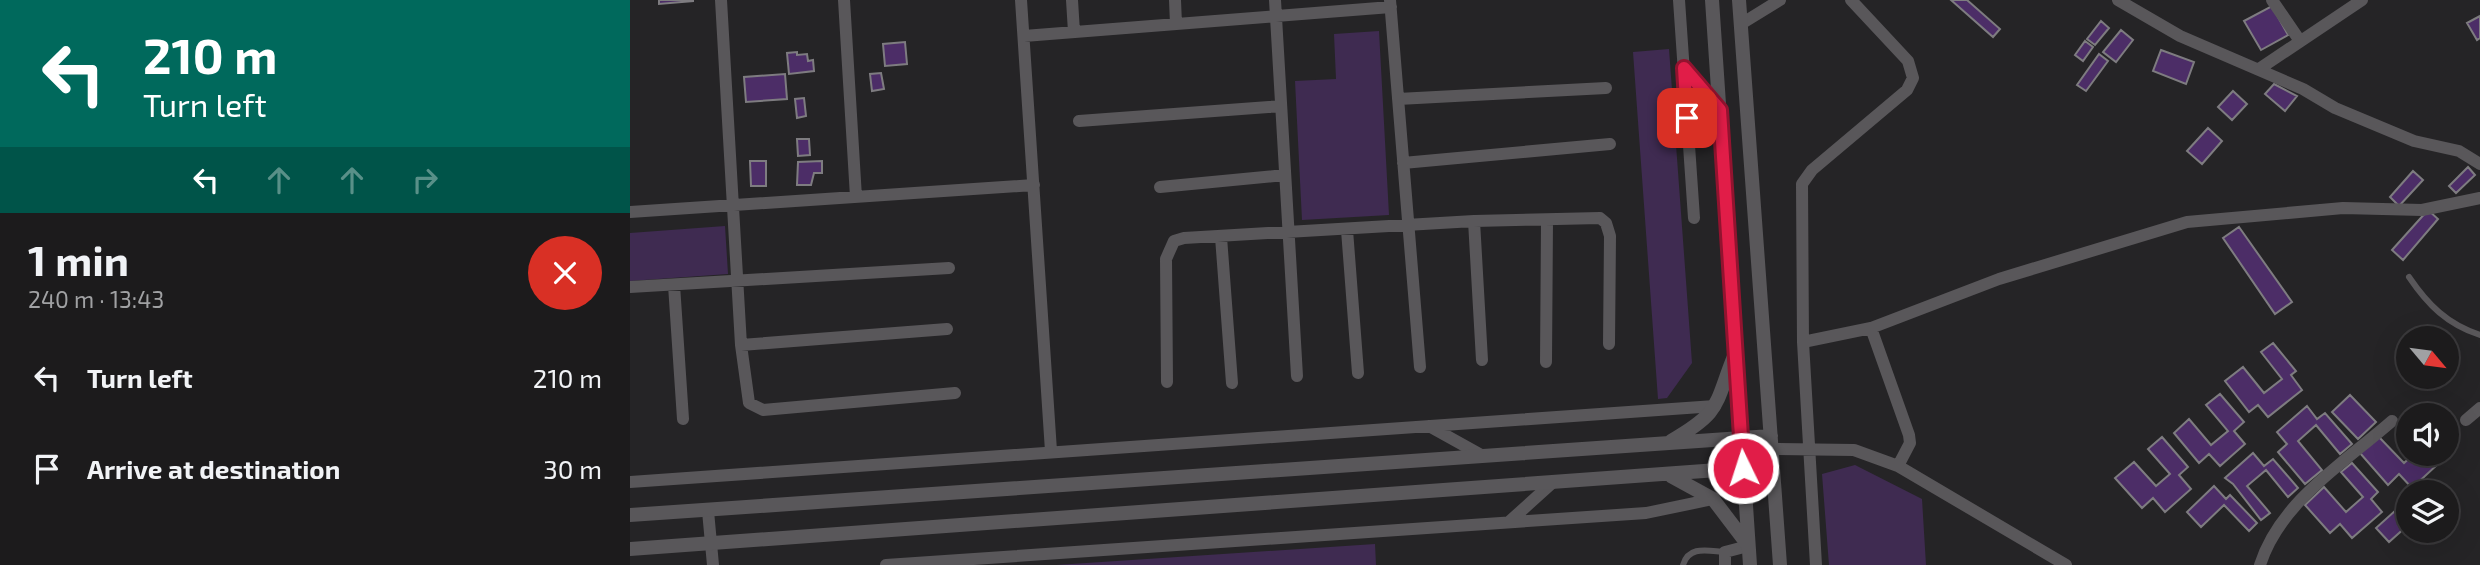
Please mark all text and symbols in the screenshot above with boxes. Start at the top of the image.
text: 210 m [143,25,277,84]
icon: left [28,28,119,119]
text: Turn left [143,85,267,123]
pin [1657,88,1717,148]
icon: arrive [1668,99,1706,137]
icon: left [187,161,225,199]
icon: ahead [260,161,298,199]
icon: ahead [333,161,371,199]
icon: right [406,161,444,199]
text: 1 min [28,234,129,284]
button: close [528,236,602,310]
text: 240 m · 13:43 [28,285,164,313]
north arrow [2396,326,2459,388]
map controls [2396,326,2459,543]
icon: left [28,359,66,397]
text: Turn left [87,362,193,393]
text: 210 m [533,362,602,393]
button: sound [2396,403,2459,466]
position arrow [1706,431,1780,505]
icon: arrive [28,450,66,488]
text: Arrive at destination [87,453,340,484]
text: 30 m [543,453,602,484]
button: layers [2396,480,2459,543]

